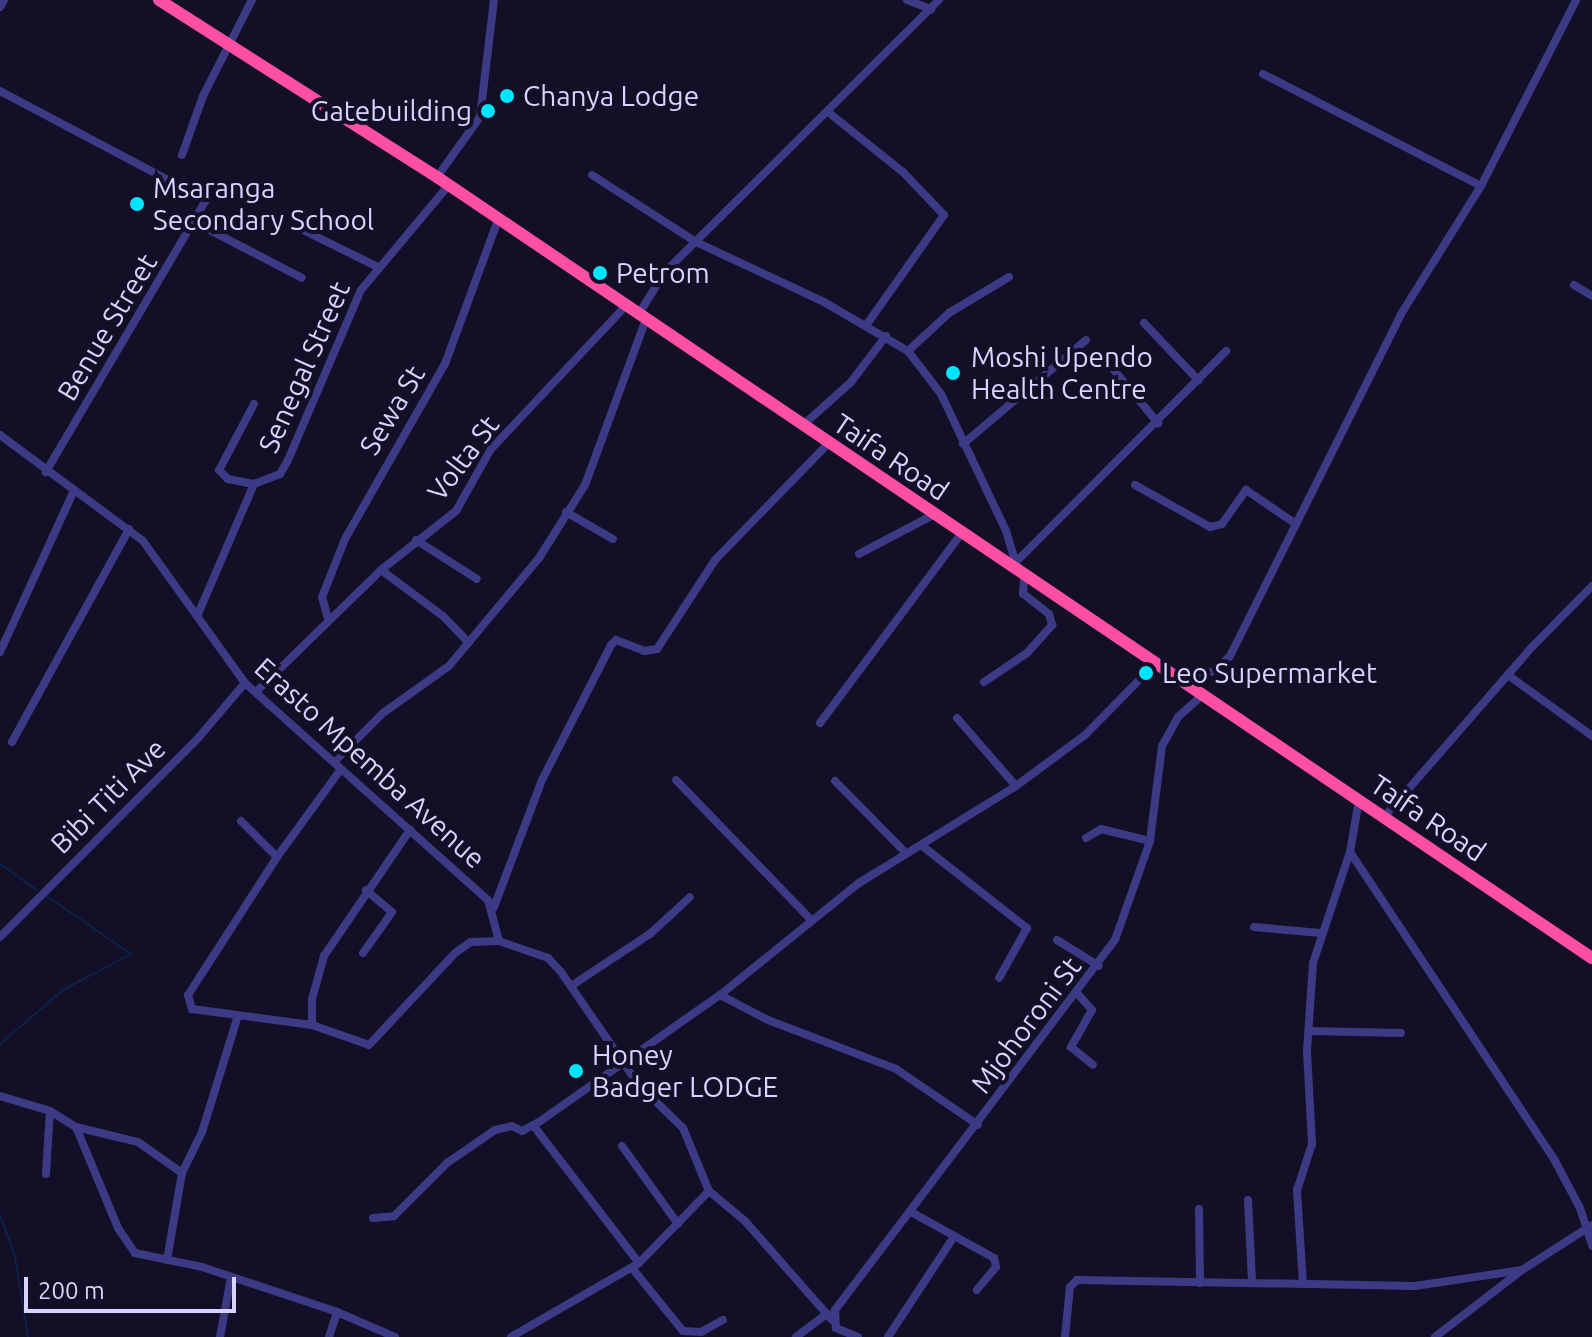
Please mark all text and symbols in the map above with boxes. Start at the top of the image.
place label: Chanya Lodge [523,79,699,113]
marker: Chanya Lodge [498,87,516,105]
place label: Gatebuilding [311,94,472,128]
marker: Gatebuilding [479,102,497,120]
place label: Msaranga Secondary School [153,171,374,237]
marker: Msaranga Secondary School [128,195,146,213]
street label: Benue Street [50,248,164,406]
place label: Petrom [616,256,710,290]
marker: Petrom [591,264,609,282]
street label: Senegal Street [251,276,357,458]
place label: Moshi Upendo Health Centre [971,340,1153,406]
street label: Sewa St [352,359,432,461]
marker: Moshi Upendo Health Centre [942,362,964,384]
street label: Taifa Road [827,406,955,508]
street label: Volta St [420,409,506,507]
street label: Erasto Mpemba Avenue [248,651,492,875]
place label: Leo Supermarket [1162,656,1377,690]
marker: Leo Supermarket [1137,664,1155,682]
street label: Bibi Titi Ave [44,732,172,860]
street label: Taifa Road [1364,767,1492,869]
street label: Mjohoroni St [964,950,1088,1100]
place label: Honey Badger LODGE [592,1038,778,1104]
marker: Honey Badger LODGE [567,1062,585,1080]
scale bar [28,1261,240,1311]
text: 200 m [38,1277,105,1304]

